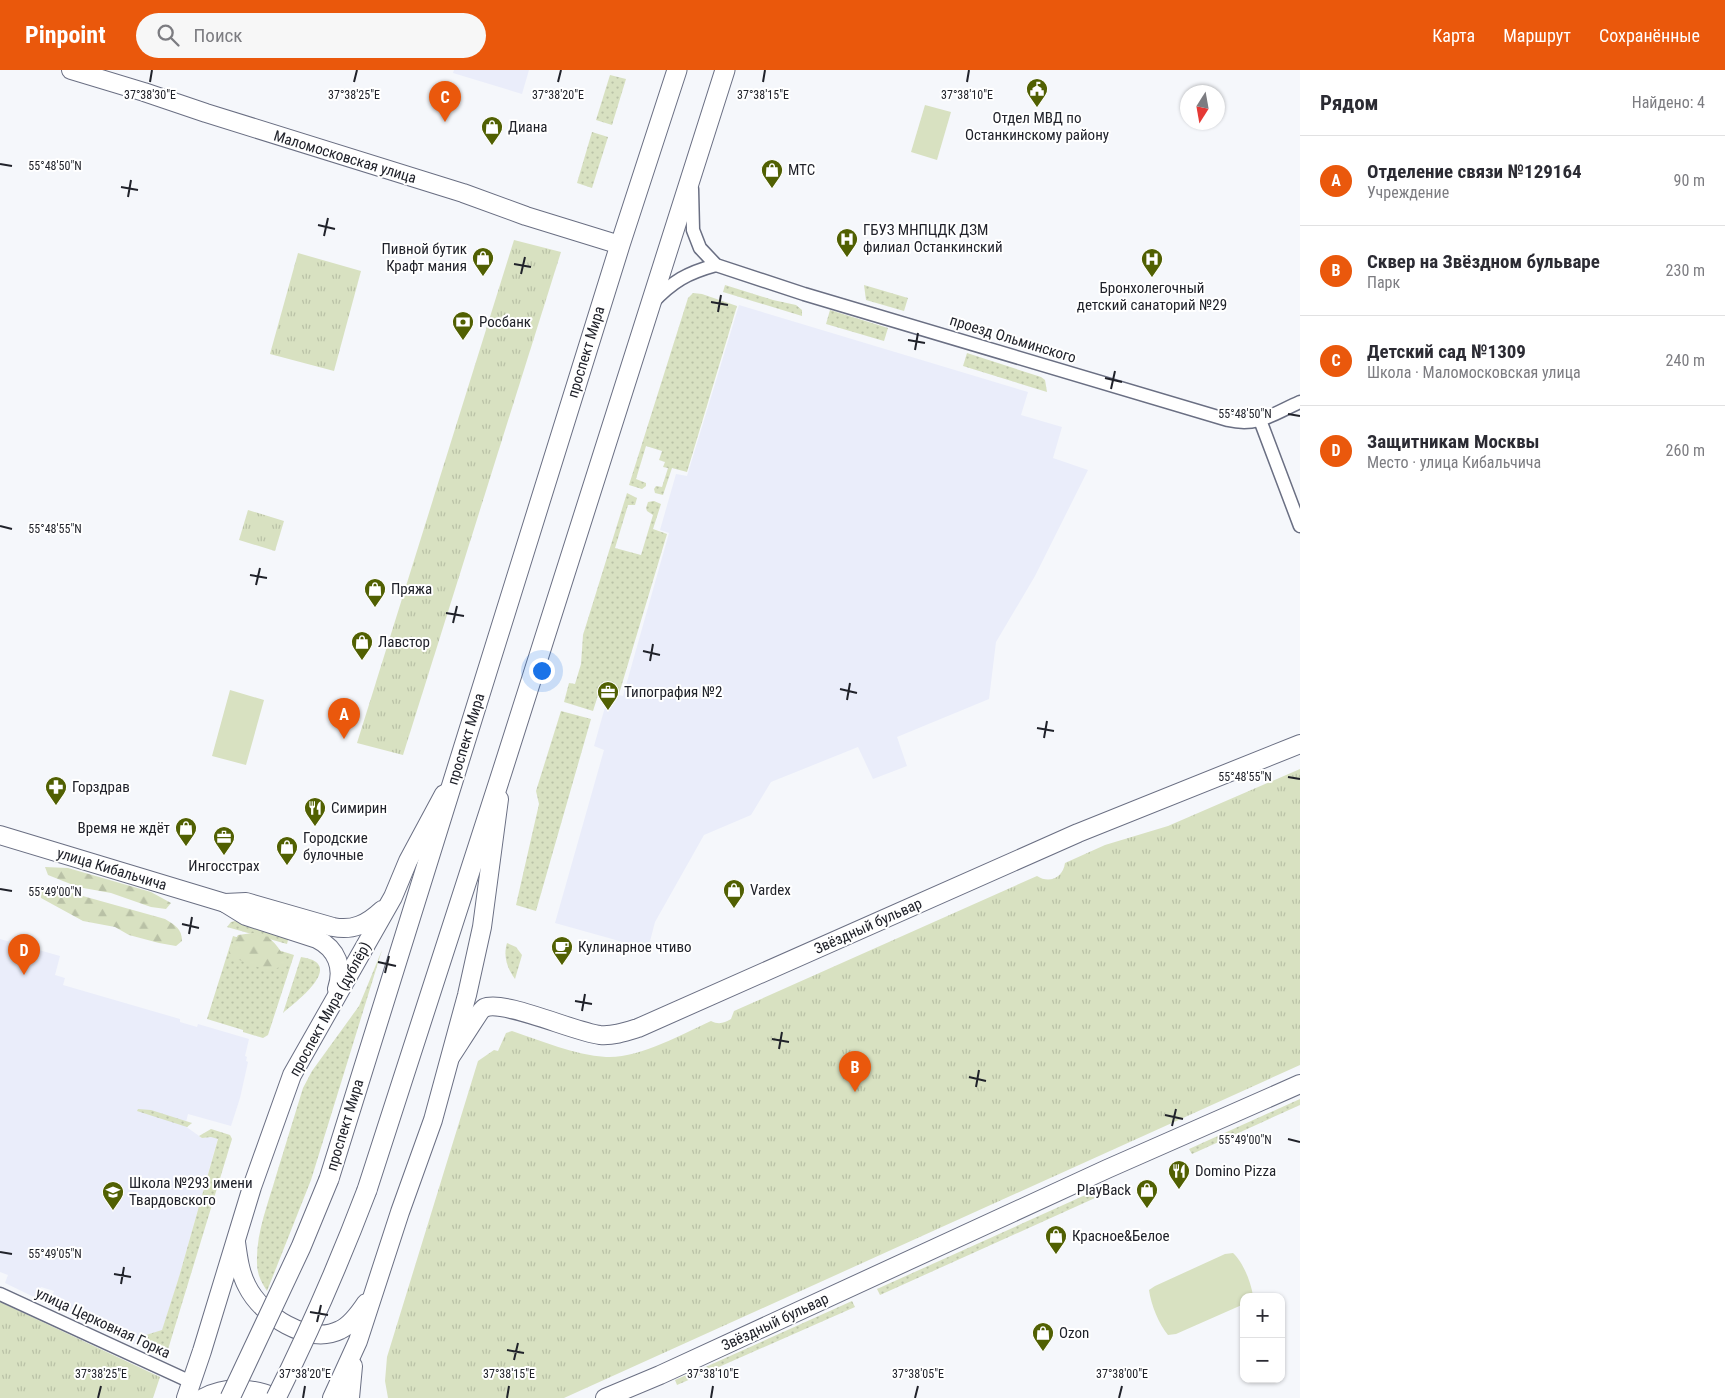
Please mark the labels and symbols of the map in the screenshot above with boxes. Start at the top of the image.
public building icon: Отдел МВД по Останкинскому району [1025,77,1049,108]
pin: C [429,81,461,122]
north arrow [1180,85,1225,130]
text: 37°38'30"E [124,88,176,102]
text: 37°38'25"E [328,88,380,102]
text: 37°38'20"E [532,88,584,102]
text: 37°38'15"E [737,88,789,102]
text: 37°38'10"E [941,88,993,102]
place label: Отдел МВД по Останкинскому району [965,109,1109,144]
shop icon: Диана [480,115,504,146]
place label: Диана [508,118,548,136]
street label: Маломосковская улица [271,127,419,187]
shop icon: МТС [760,158,784,189]
text: 55°48'50"N [28,159,82,173]
place label: МТС [788,161,815,179]
place label: ГБУЗ МНПЦДК ДЗМ филиал Останкинский [863,221,1003,256]
hospital icon: ГБУЗ МНПЦДК ДЗМ филиал Останкинский [835,227,859,258]
place label: Пивной бутик Крафт мания [382,240,467,275]
shop icon: Пивной бутик Крафт мания [471,246,495,277]
hospital icon: Бронхолегочный детский санаторий №29 [1140,247,1164,278]
place label: Бронхолегочный детский санаторий №29 [1077,279,1227,314]
street label: проспект Мира [564,304,608,400]
bank icon: Росбанк [451,310,475,341]
street label: проезд Ольминского [948,311,1078,367]
place label: Росбанк [479,313,531,331]
text: 55°48'50"N [1218,407,1272,421]
text: 55°48'55"N [28,522,82,536]
shop icon: Пряжа [363,577,387,608]
place label: Пряжа [391,580,432,598]
shop icon: Лавстор [350,630,374,661]
place label: Лавстор [378,633,430,651]
your location [529,658,555,684]
office icon: Типография №2 [596,680,620,711]
place label: Типография №2 [624,683,722,701]
street label: проспект Мира [444,691,488,787]
pin: A [328,698,360,739]
text: 55°48'55"N [1218,770,1272,784]
pharmacy icon: Горздрав [44,775,68,806]
place label: Горздрав [72,778,130,796]
restaurant icon: Симирин [303,796,327,827]
place label: Симирин [331,799,387,817]
shop icon: Время не ждёт [174,816,198,847]
place label: Время не ждёт [78,819,170,837]
office icon: Ингосстрах [212,825,236,856]
place label: Городские булочные [303,829,368,864]
shop icon: Городские булочные [275,835,299,866]
street label: улица Кибальчича [55,844,169,894]
place label: Ингосстрах [188,857,260,875]
shop icon: Vardex [722,878,746,909]
place label: Vardex [750,881,791,899]
text: 55°49'00"N [28,885,82,899]
street label: Звёздный бульвар [811,894,925,958]
pin: D [8,934,40,975]
cafe icon: Кулинарное чтиво [550,935,574,966]
street label: проспект Мира (дублёр) [285,938,375,1080]
place label: Кулинарное чтиво [578,938,692,956]
pin: B [839,1051,871,1092]
street label: проспект Мира [323,1077,367,1173]
text: 55°49'00"N [1218,1133,1272,1147]
restaurant icon: Domino Pizza [1167,1159,1191,1190]
place label: Domino Pizza [1195,1162,1276,1180]
place label: Школа №293 имени Твардовского [129,1174,253,1209]
shop icon: PlayBack [1135,1178,1159,1209]
school or university icon: Школа №293 имени Твардовского [101,1180,125,1211]
place label: PlayBack [1077,1181,1131,1199]
shop icon: Красное&Белое [1044,1224,1068,1255]
place label: Красное&Белое [1072,1227,1170,1245]
text: 55°49'05"N [28,1247,82,1261]
street label: улица Церковная Горка [33,1284,173,1362]
street label: Звёздный бульвар [719,1289,831,1355]
shop icon: Ozon [1031,1321,1055,1352]
place label: Ozon [1059,1324,1089,1342]
text: 37°38'25"E [75,1367,127,1381]
text: 37°38'20"E [279,1367,331,1381]
text: 37°38'15"E [483,1367,535,1381]
text: 37°38'10"E [687,1367,739,1381]
text: 37°38'05"E [892,1367,944,1381]
text: 37°38'00"E [1096,1367,1148,1381]

